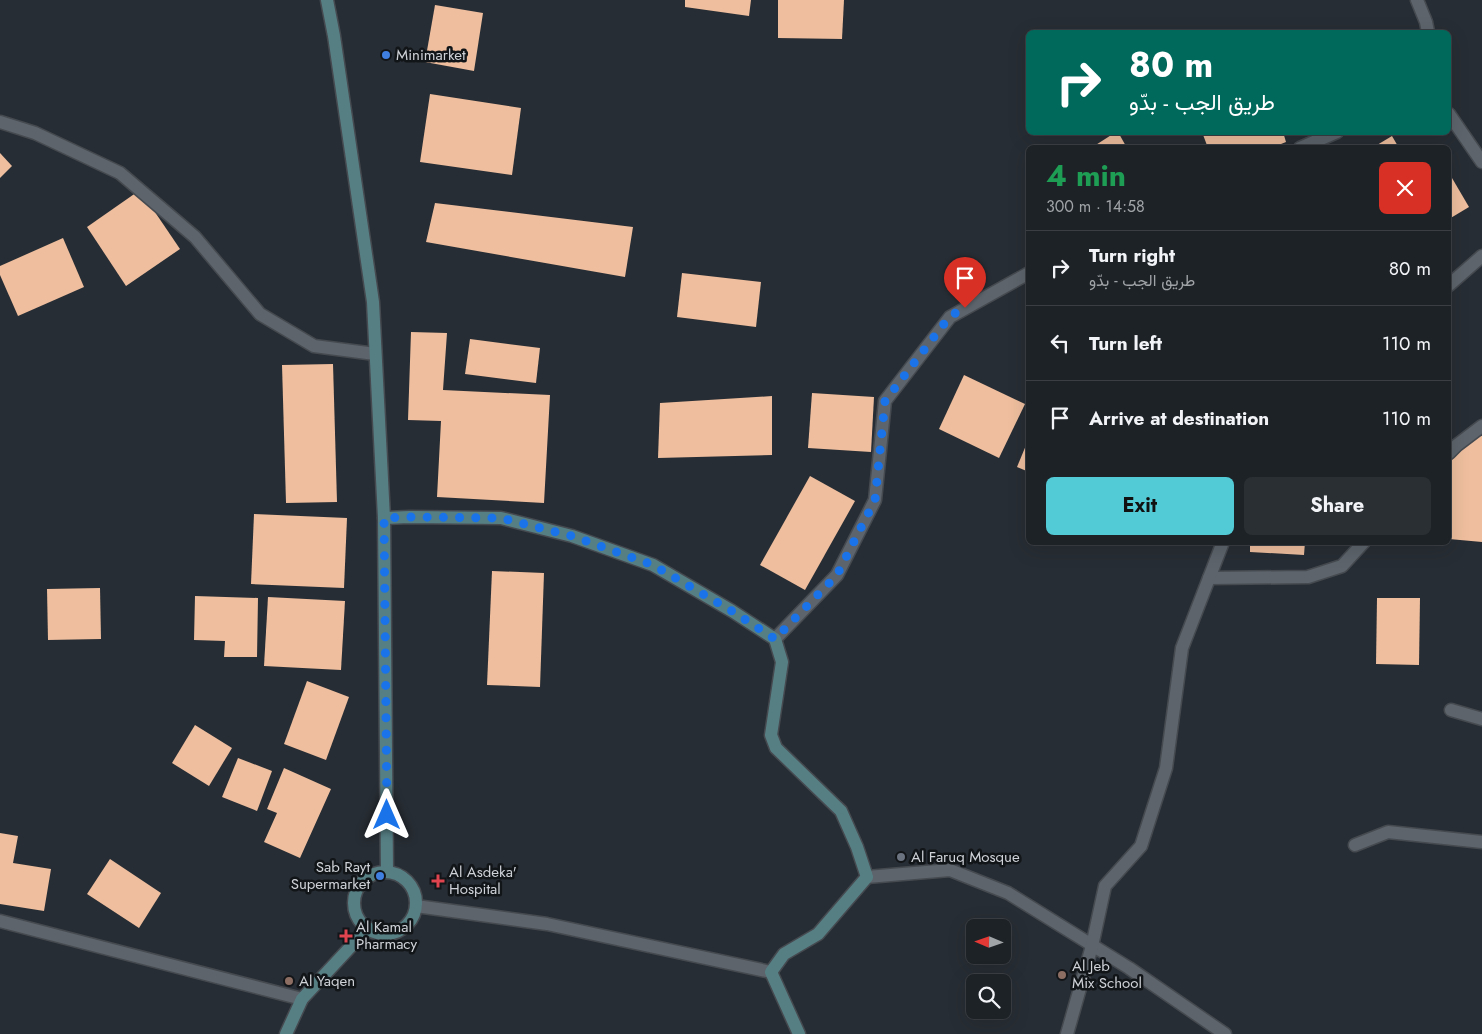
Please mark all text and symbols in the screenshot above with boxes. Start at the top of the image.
text: 80 m [1129,40,1213,90]
place label: Minimarket [396,44,466,66]
marker: Minimarket [380,49,392,61]
icon: right [1046,50,1111,115]
text: طريق الجب - بدّو [1129,86,1275,118]
text: 4 min [1046,154,1126,197]
button: close [1379,162,1431,214]
text: 300 m · 14:58 [1046,195,1145,218]
text: Turn right [1089,242,1175,269]
icon: right [1046,254,1074,282]
text: 80 m [1389,255,1431,282]
pin [944,257,986,308]
icon: arrive [951,264,979,292]
text: طريق الجب - بدّو [1089,269,1195,292]
icon: left [1046,329,1074,357]
text: Turn left [1089,330,1162,357]
text: 110 m [1382,330,1431,357]
icon: arrive [1046,404,1074,432]
text: Arrive at destination [1089,405,1269,432]
text: 110 m [1382,405,1431,432]
button: Exit [1046,477,1234,535]
button: Share [1244,477,1431,535]
position arrow [360,788,412,840]
place label: Al Faruq Mosque [911,846,1020,868]
marker: Al Faruq Mosque [895,851,907,863]
place label: Sab Rayt Supermarket [291,856,370,895]
place label: Al Asdeka' Hospital [449,861,517,900]
marker: Sab Rayt Supermarket [374,870,386,882]
marker: Al Asdeka' Hospital [431,874,445,888]
place label: Al Kamal Pharmacy [356,916,418,955]
north arrow [966,919,1011,964]
map controls [966,919,1011,1019]
marker: Al Kamal Pharmacy [340,930,352,942]
place label: Al Jeb Mix School [1072,955,1142,994]
marker: Al Jeb Mix School [1056,969,1068,981]
place label: Al Yaqen [299,970,355,992]
button: search [966,974,1011,1019]
marker: Al Yaqen [283,975,295,987]

